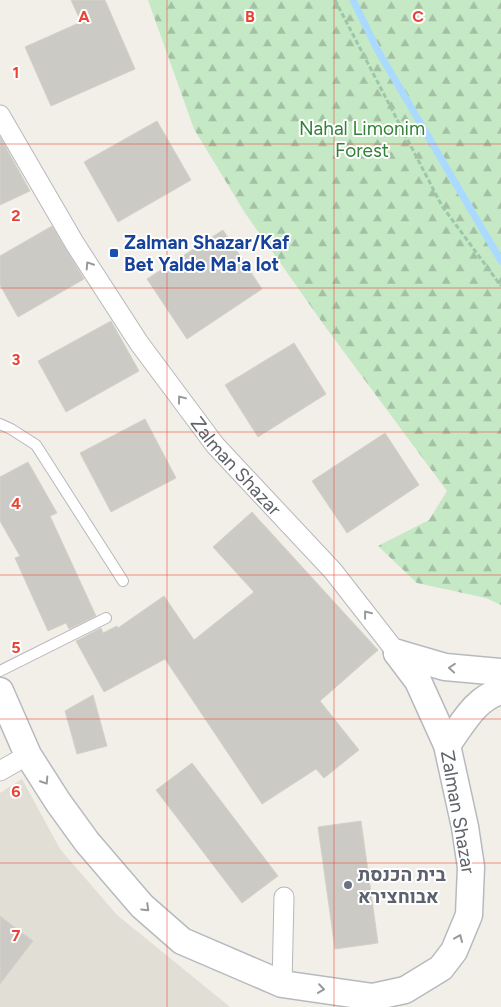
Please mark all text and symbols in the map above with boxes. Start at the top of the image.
text: A [78,7,90,26]
text: B [245,7,255,26]
text: C [412,7,424,26]
text: 1 [13,63,19,82]
park label: Nahal Limonim Forest [299,117,425,162]
text: 2 [11,206,21,225]
place label: Zalman Shazar/Kaf Bet Yalde Ma'a lot [124,231,290,276]
marker: Zalman Shazar/Kaf Bet Yalde Ma'a lot [108,247,120,259]
one-way arrow [86,262,95,271]
text: 3 [12,350,21,369]
one-way arrow [178,395,187,405]
street label: Zalman Shazar [186,412,287,520]
text: 4 [11,494,21,513]
one-way arrow [364,611,373,620]
text: 5 [11,638,21,657]
one-way arrow [448,662,456,673]
street label: Zalman Shazar [436,749,480,876]
one-way arrow [38,776,48,785]
text: 6 [11,782,21,801]
place label: בית הכנסת אבוחצירא [358,863,447,908]
marker: בית הכנסת אבוחצירא [342,879,354,891]
one-way arrow [140,902,149,911]
text: 7 [12,926,21,945]
one-way arrow [453,934,464,943]
one-way arrow [317,984,326,994]

